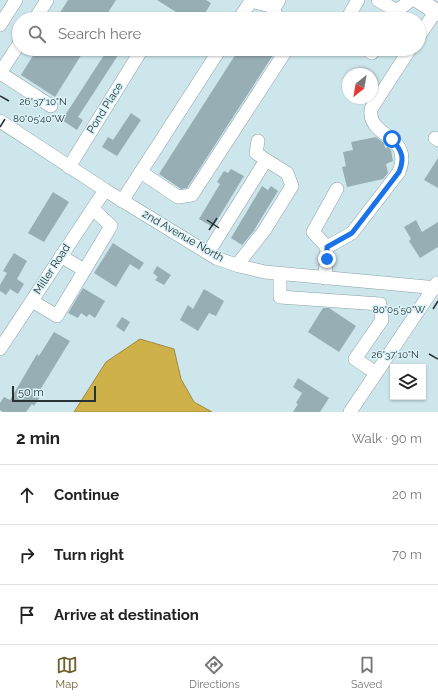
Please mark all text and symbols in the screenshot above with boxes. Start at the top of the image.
search box [12,12,426,56]
icon: search [26,23,48,45]
text: Search here [58,25,141,43]
north arrow [342,68,378,104]
street label: Pond Place [84,80,126,136]
text: 26°37'10"N [19,96,67,107]
text: 80°05'40"W [13,113,66,124]
route start [383,130,401,148]
street label: 2nd Avenue North [140,207,226,265]
street label: Miller Road [31,241,73,297]
route end [318,250,336,268]
text: 80°05'50"W [373,304,426,315]
text: 26°37'10"N [371,349,419,360]
map controls [390,364,426,400]
button: layers [390,364,426,400]
scale bar [12,384,96,403]
text: 50 m [18,386,44,399]
text: 2 min [16,428,60,448]
text: Walk · 90 m [352,431,422,446]
icon: ahead [16,484,38,506]
text: Continue [54,486,119,504]
text: 20 m [392,487,422,502]
icon: right [16,544,38,566]
text: Turn right [54,546,124,564]
text: 70 m [392,547,422,562]
icon: arrive [16,604,38,626]
text: Arrive at destination [54,606,199,624]
tab: Map [56,654,78,691]
tab: Directions [189,654,240,691]
tab: Saved [351,654,382,691]

